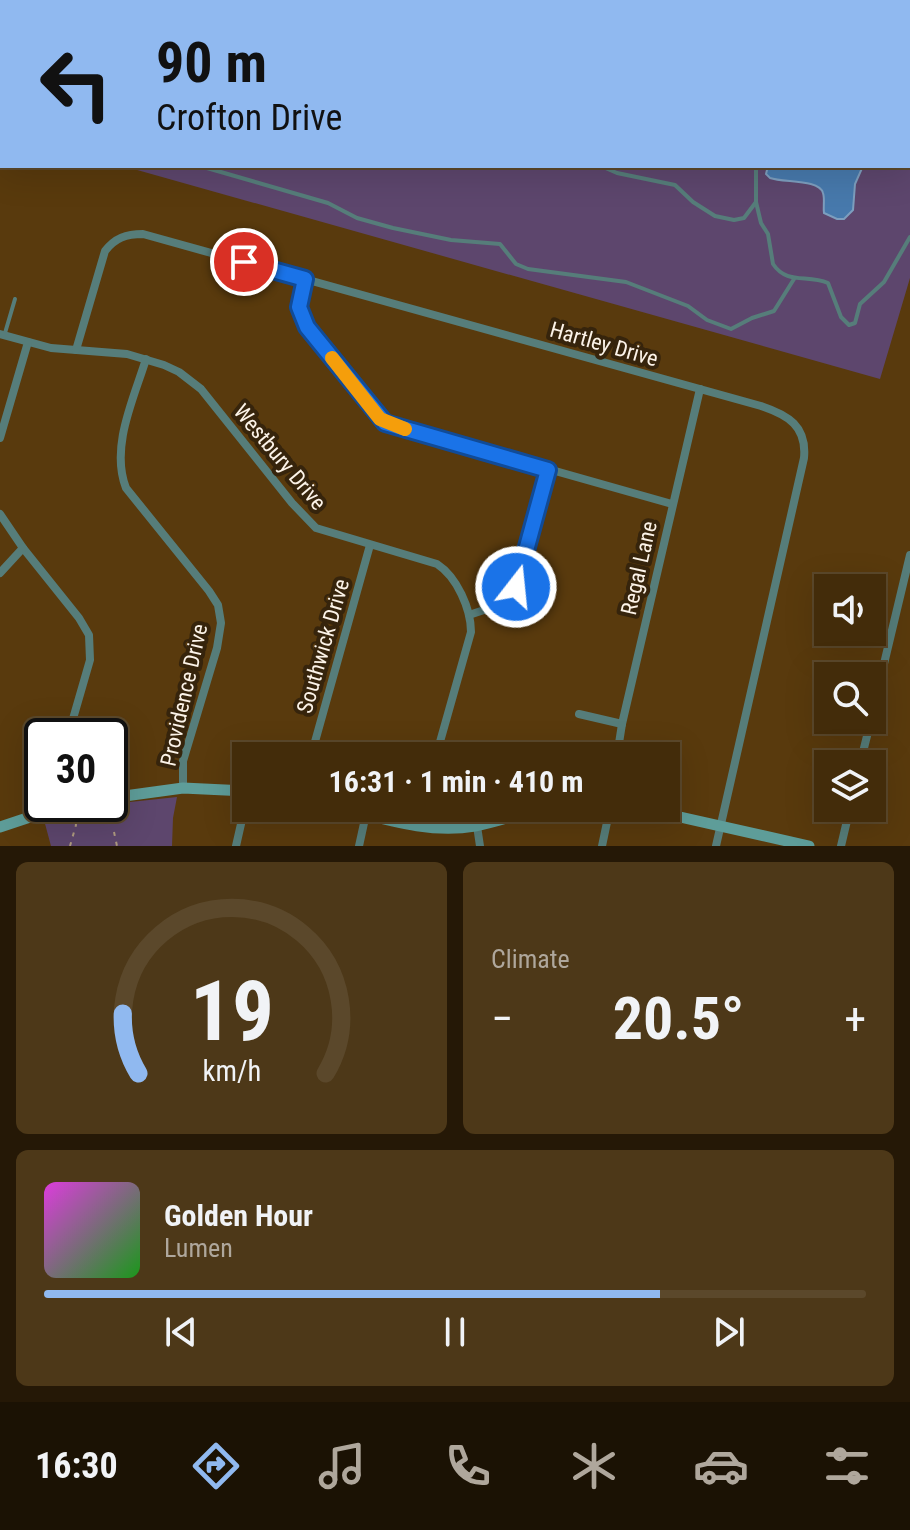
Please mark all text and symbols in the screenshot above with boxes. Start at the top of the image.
text: 90 m [156,30,267,96]
icon: left [24,32,128,136]
text: Crofton Drive [156,97,342,139]
pin [210,228,278,296]
icon: arrive [222,240,266,284]
street label: Hartley Drive [547,317,661,371]
street label: Westbury Drive [229,399,331,515]
street label: Regal Lane [616,519,662,617]
position arrow [474,545,558,629]
map controls [814,574,886,822]
button: sound [814,574,886,646]
street label: Southwick Drive [292,576,354,716]
street label: Providence Drive [155,621,213,769]
button: search [814,662,886,734]
speed limit sign: 30 [24,718,128,822]
button: layers [814,750,886,822]
text: 16:31 · 1 min · 410 m [329,764,583,799]
text: Climate [491,944,570,974]
text: 19 [189,963,274,1060]
text: 20.5° [613,983,744,1054]
text: − [491,993,513,1045]
text: + [844,993,866,1045]
text: km/h [202,1054,261,1088]
text: Golden Hour [164,1198,313,1233]
text: Lumen [164,1233,233,1263]
icon: previous [159,1310,203,1354]
icon: pause [433,1310,477,1354]
icon: next [707,1310,751,1354]
icon: directions [188,1438,244,1494]
icon: music [314,1438,370,1494]
icon: phone [440,1438,496,1494]
icon: climate [566,1438,622,1494]
icon: car [693,1438,749,1494]
icon: filters [819,1438,875,1494]
text: 16:30 [35,1445,118,1487]

